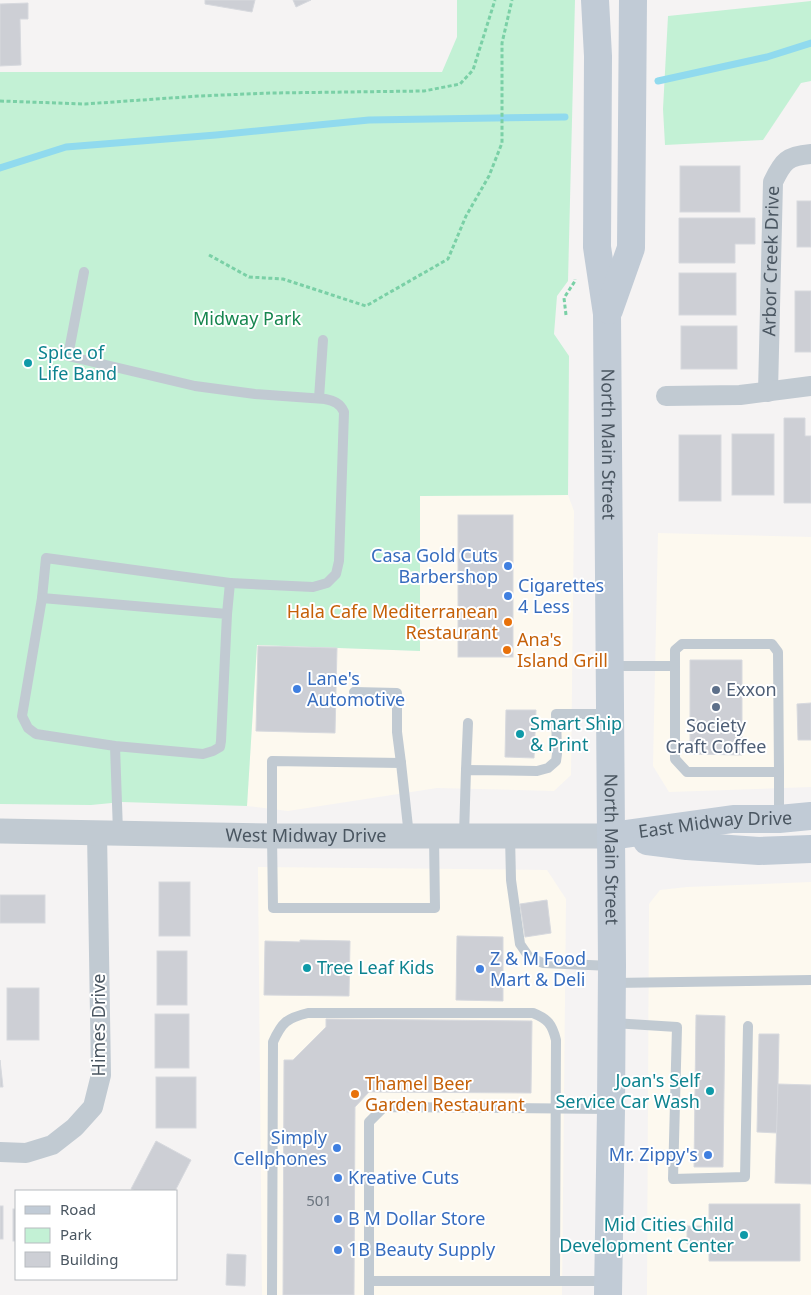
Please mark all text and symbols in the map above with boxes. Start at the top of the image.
street label: Arbor Creek Drive [756,185,784,337]
park label: Midway Park [193,306,301,330]
place label: Spice of Life Band [38,340,117,385]
marker: Spice of Life Band [22,357,34,369]
street label: North Main Street [596,368,622,521]
place label: Casa Gold Cuts Barbershop [371,543,498,588]
marker: Casa Gold Cuts Barbershop [502,560,514,572]
place label: Cigarettes 4 Less [518,573,604,618]
marker: Cigarettes 4 Less [502,590,514,602]
place label: Hala Cafe Mediterranean Restaurant [287,599,499,644]
marker: Hala Cafe Mediterranean Restaurant [502,616,514,628]
place label: Ana's Island Grill [517,627,608,672]
marker: Ana's Island Grill [501,644,513,656]
place label: Lane's Automotive [307,666,405,711]
place label: Exxon [726,677,777,701]
marker: Lane's Automotive [291,683,303,695]
marker: Exxon [710,684,722,696]
marker: Society Craft Coffee [710,701,722,713]
place label: Smart Ship & Print [530,711,622,756]
place label: Society Craft Coffee [666,713,766,758]
marker: Smart Ship & Print [514,728,526,740]
street label: North Main Street [600,773,625,925]
street label: East Midway Drive [637,805,793,843]
street label: West Midway Drive [225,822,387,847]
place label: Z & M Food Mart & Deli [490,946,586,991]
place label: Tree Leaf Kids [317,955,434,979]
marker: Tree Leaf Kids [301,962,313,974]
marker: Z & M Food Mart & Deli [474,963,486,975]
street label: Himes Drive [86,974,110,1076]
place label: Joan's Self Service Car Wash [555,1068,701,1113]
place label: Thamel Beer Garden Restaurant [365,1071,525,1116]
marker: Joan's Self Service Car Wash [704,1085,716,1097]
marker: Thamel Beer Garden Restaurant [349,1088,361,1100]
place label: Simply Cellphones [233,1125,328,1170]
marker: Simply Cellphones [331,1142,343,1154]
place label: Mr. Zippy's [609,1142,698,1166]
marker: Mr. Zippy's [702,1149,714,1161]
place label: Kreative Cuts [348,1165,459,1189]
marker: Kreative Cuts [332,1172,344,1184]
legend [15,1190,178,1280]
house number: 501 [306,1190,332,1210]
text: Road [60,1199,96,1219]
place label: B M Dollar Store [348,1206,485,1230]
place label: Mid Cities Child Development Center [559,1212,735,1257]
marker: B M Dollar Store [332,1213,344,1225]
text: Park [60,1224,92,1244]
marker: Mid Cities Child Development Center [738,1229,750,1241]
place label: 1B Beauty Supply [348,1237,496,1261]
marker: 1B Beauty Supply [332,1244,344,1256]
text: Building [60,1249,118,1269]

